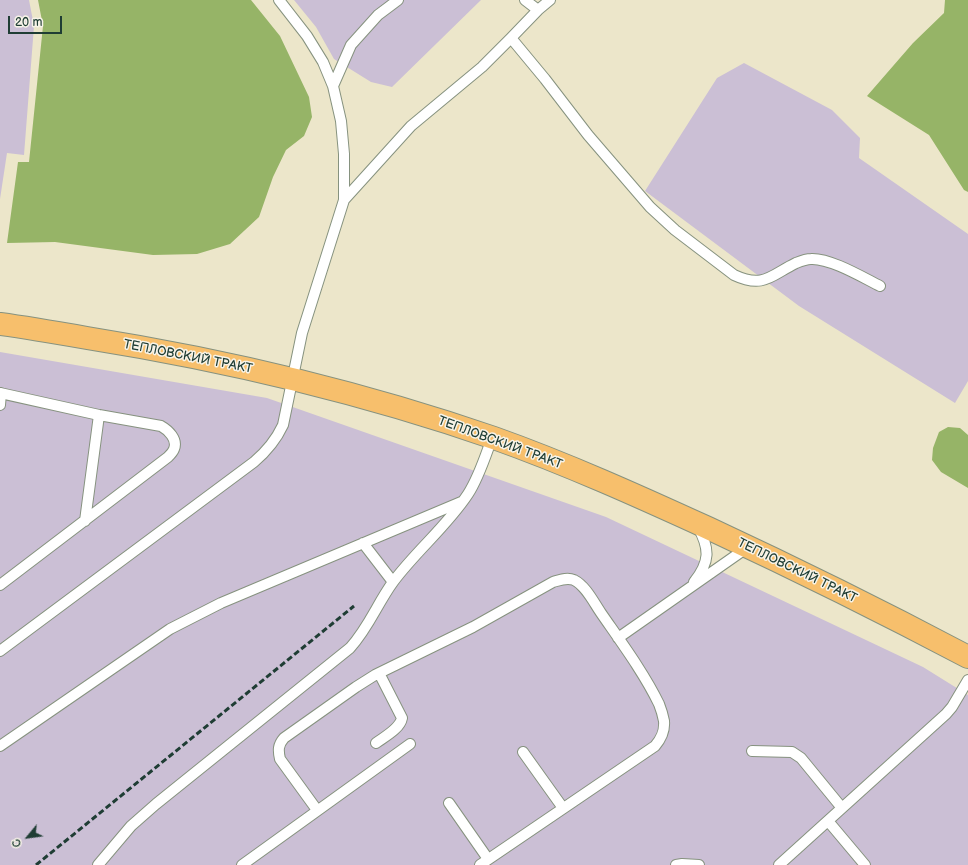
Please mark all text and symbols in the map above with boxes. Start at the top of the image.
scale bar [10,8,64,34]
text: 20 m [15,15,42,30]
street label: ТЕПЛОВСКИЙ ТРАКТ [122,337,254,377]
street label: ТЕПЛОВСКИЙ ТРАКТ [436,413,564,473]
street label: ТЕПЛОВСКИЙ ТРАКТ [735,535,859,607]
north arrow [8,817,48,857]
text: С [10,837,25,850]

